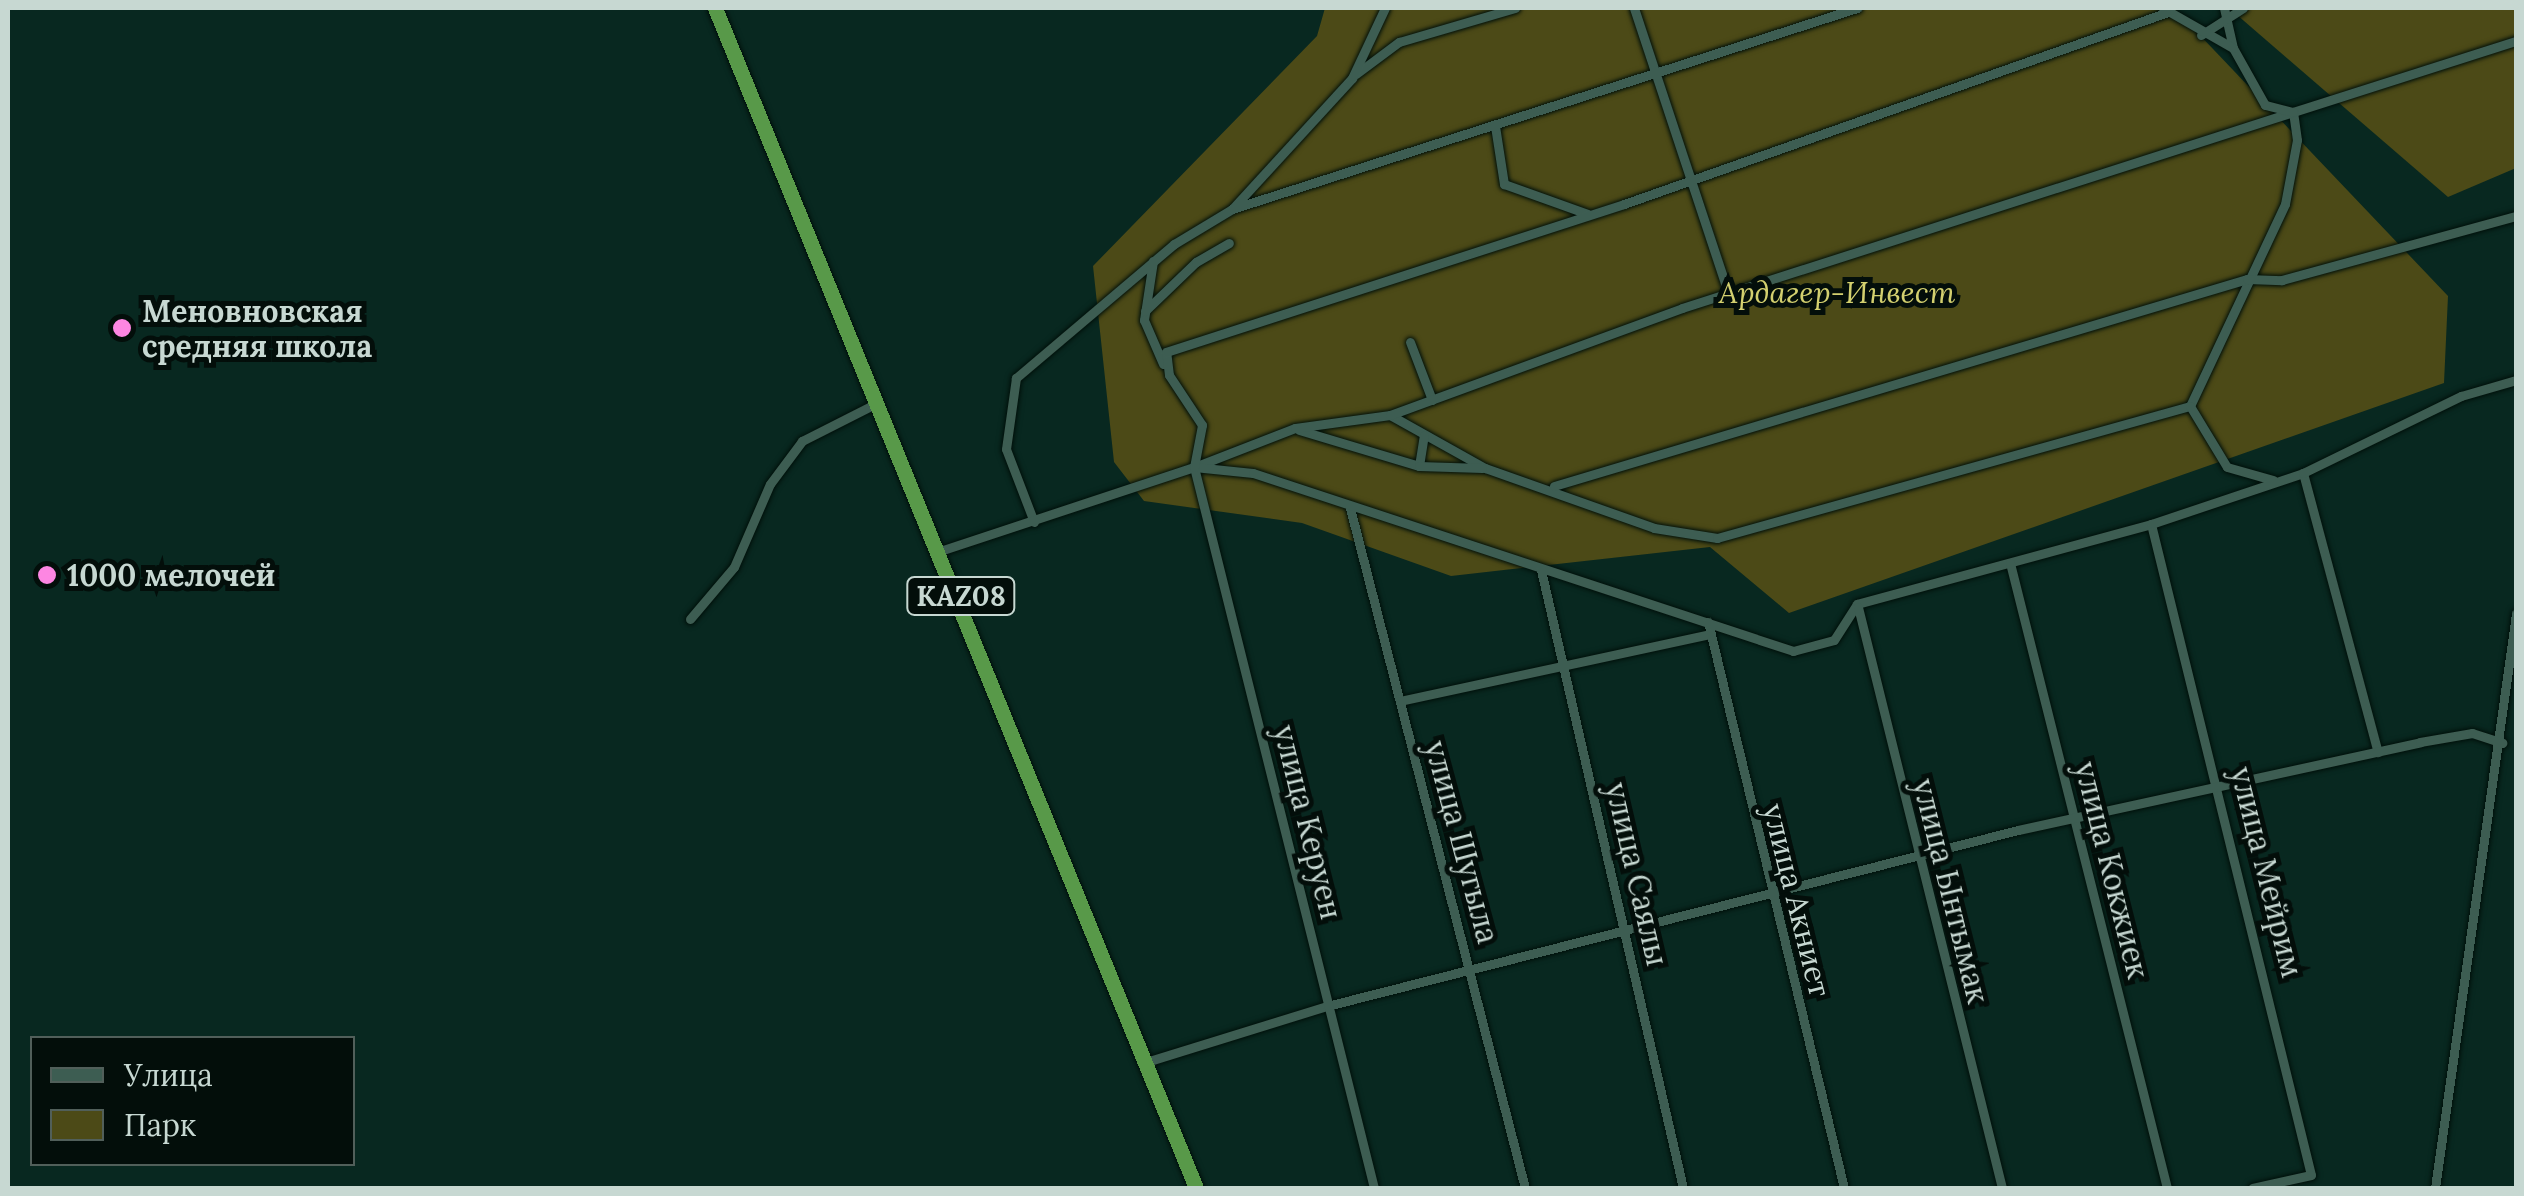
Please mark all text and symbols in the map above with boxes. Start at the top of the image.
park label: Ардагер-Инвест [1719,274,1955,310]
place label: Меновновская средняя школа [142,293,372,364]
marker: Меновновская средняя школа [111,317,133,339]
place label: 1000 мелочей [67,557,275,593]
marker: 1000 мелочей [36,564,58,586]
road number: KAZ08 [906,573,1016,619]
street label: улица Керуен [1267,721,1349,923]
street label: улица Шугыла [1418,737,1506,947]
street label: улица Кокжиек [2068,758,2156,982]
street label: улица Мейрим [2223,763,2311,981]
street label: улица Ынтымак [1906,775,1996,1007]
street label: улица Саялы [1598,779,1676,969]
street label: улица Акниет [1756,800,1838,1000]
legend [30,1036,355,1166]
text: Улица [124,1056,213,1094]
text: Парк [124,1106,196,1144]

